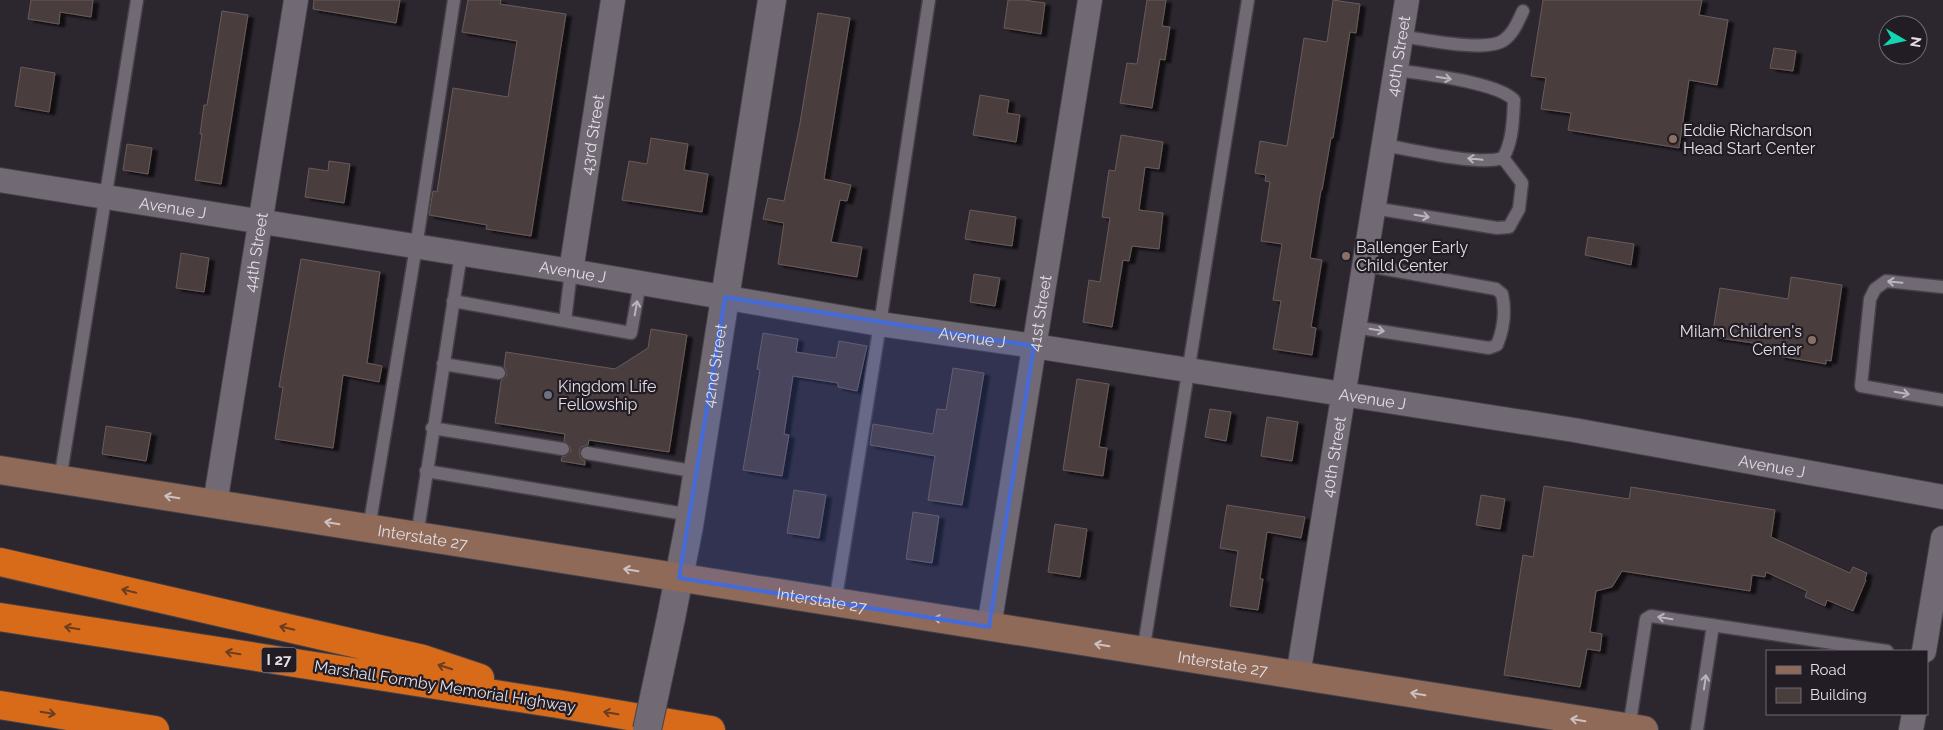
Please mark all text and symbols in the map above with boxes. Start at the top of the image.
street label: 40th Street [1383,14,1414,98]
north arrow [1878,15,1928,65]
text: N [1907,36,1925,49]
one-way arrow [1436,73,1452,83]
street label: 43rd Street [577,93,608,176]
place label: Eddie Richardson Head Start Center [1683,121,1816,158]
marker: Eddie Richardson Head Start Center [1667,133,1679,145]
one-way arrow [1467,154,1483,164]
street label: Avenue J [138,193,208,223]
street label: 44th Street [240,210,272,294]
one-way arrow [1413,211,1429,221]
place label: Ballenger Early Child Center [1356,238,1469,275]
marker: Ballenger Early Child Center [1340,250,1352,262]
street label: Avenue J [538,257,608,287]
street label: 41st Street [1025,273,1056,353]
one-way arrow [1887,278,1903,287]
one-way arrow [631,300,641,316]
street label: 42nd Street [699,322,731,409]
place label: Milam Children's Center [1680,322,1802,359]
street label: Avenue J [937,324,1007,352]
one-way arrow [1369,326,1385,336]
marker: Milam Children's Center [1806,334,1818,346]
place label: Kingdom Life Fellowship [558,377,656,414]
street label: Avenue J [1338,385,1407,414]
one-way arrow [1894,388,1910,398]
marker: Kingdom Life Fellowship [542,389,554,401]
street label: 40th Street [1318,414,1350,499]
street label: Avenue J [1737,451,1807,482]
one-way arrow [164,492,180,502]
one-way arrow [324,517,340,527]
street label: Interstate 27 [376,521,469,554]
one-way arrow [623,565,639,575]
street label: Interstate 27 [775,584,869,617]
one-way arrow [121,586,137,595]
one-way arrow [1657,612,1673,622]
one-way arrow [933,614,949,624]
one-way arrow [65,622,81,632]
one-way arrow [280,623,296,632]
one-way arrow [1094,640,1110,650]
street label: Interstate 27 [1176,647,1270,680]
one-way arrow [225,648,241,658]
road number: I 27 [262,648,296,672]
legend [1766,650,1928,715]
street label: Marshall Formby Memorial Highway [313,656,577,717]
one-way arrow [437,661,453,671]
text: Road [1810,661,1846,679]
one-way arrow [1700,674,1710,690]
text: Building [1810,686,1867,704]
one-way arrow [1410,689,1426,699]
one-way arrow [40,708,56,718]
one-way arrow [604,708,620,718]
one-way arrow [1571,714,1587,724]

